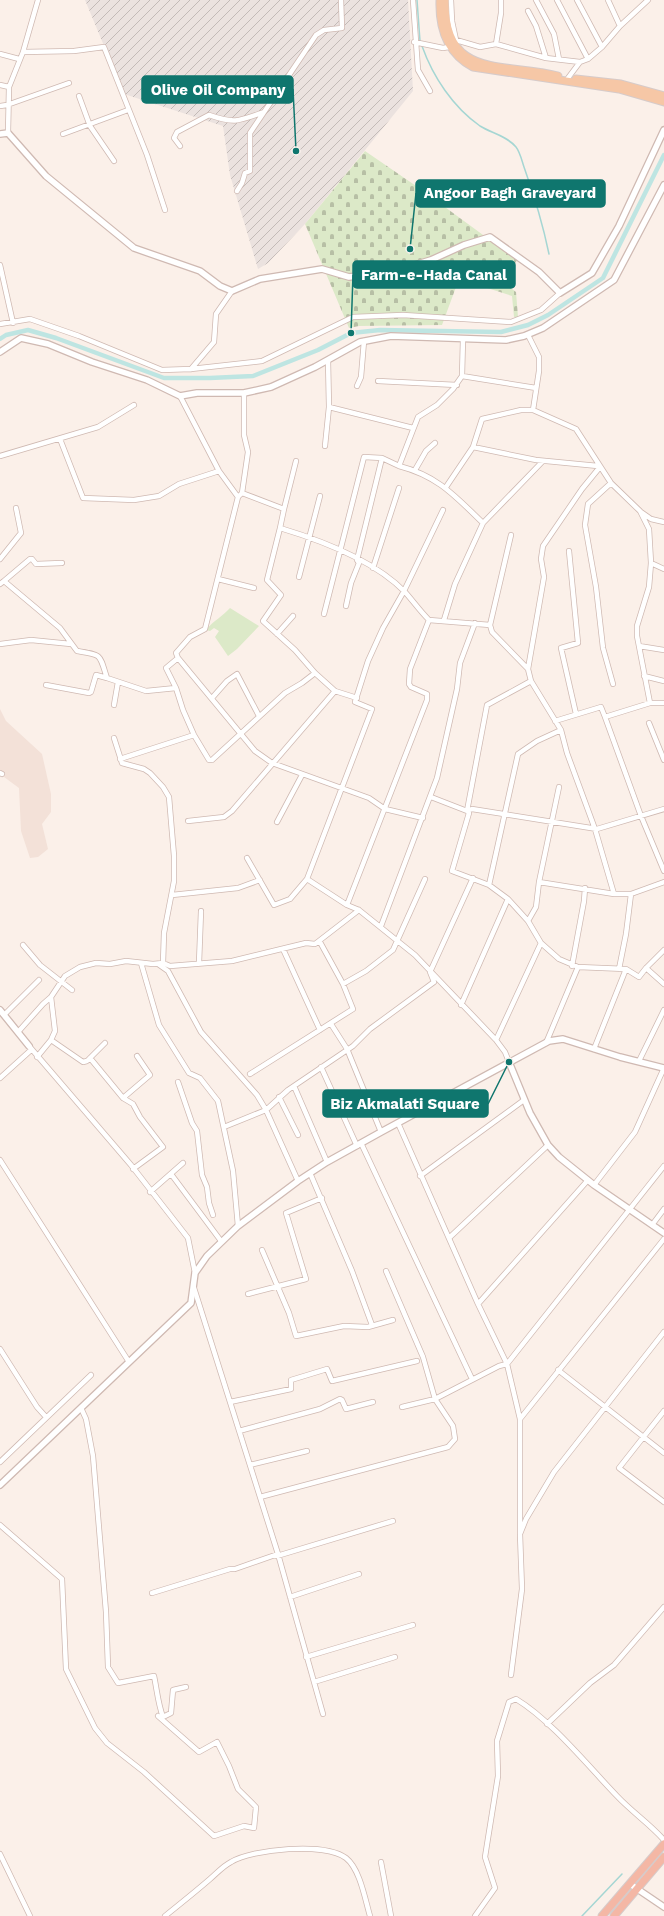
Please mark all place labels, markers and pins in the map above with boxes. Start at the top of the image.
callout: Olive Oil Company [142,76,293,103]
callout: Angoor Bagh Graveyard [416,180,605,207]
callout: Farm-e-Hada Canal [353,261,515,288]
callout: Biz Akmalati Square [323,1090,488,1117]

